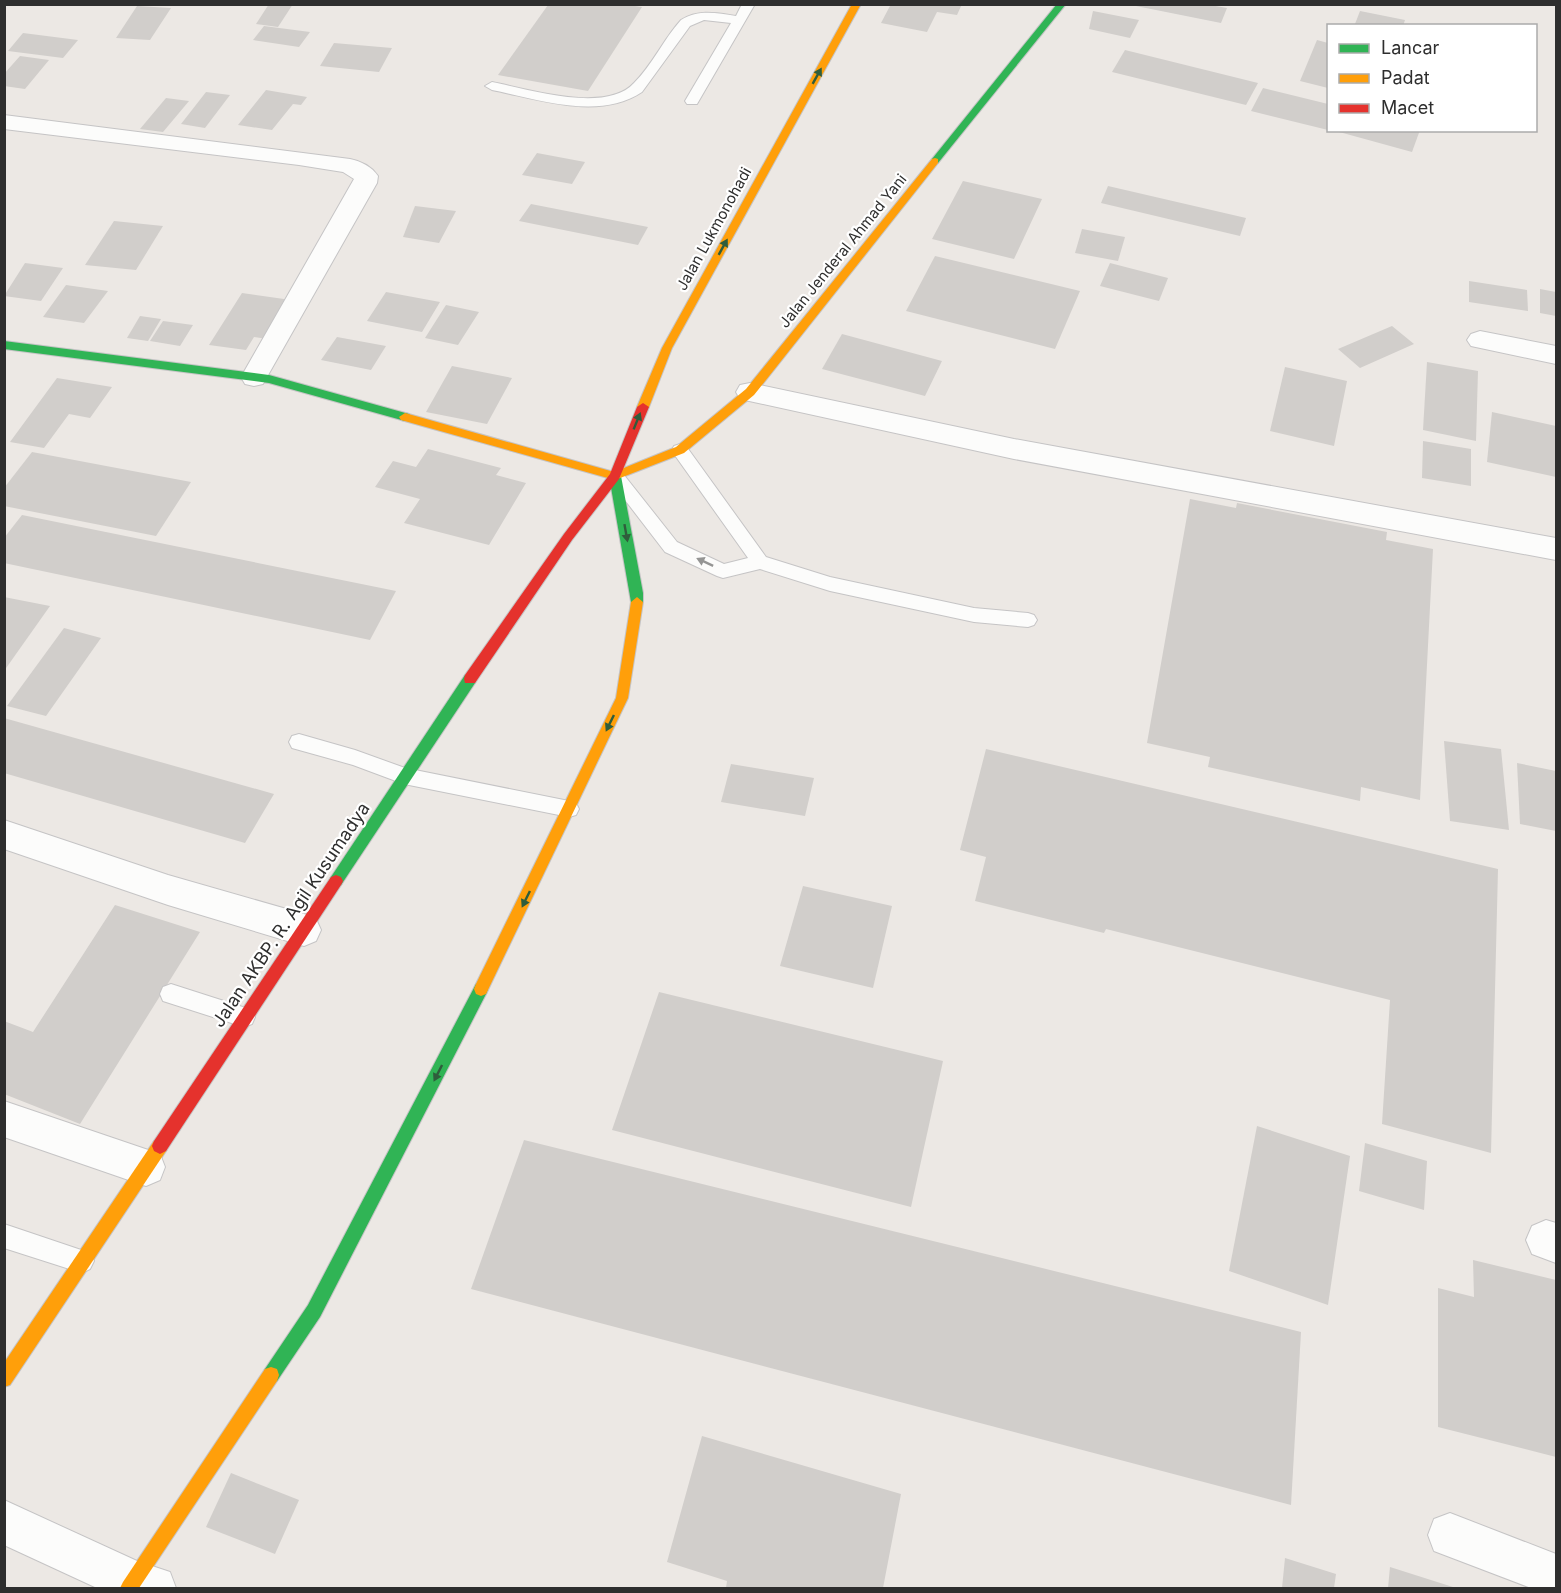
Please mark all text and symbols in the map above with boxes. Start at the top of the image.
legend [1327,24,1537,132]
text: Lancar [1381,37,1439,58]
one-way arrow [812,67,822,84]
text: Padat [1381,67,1430,88]
text: Macet [1381,97,1434,118]
street label: Jalan Lukmonohadi [672,164,755,294]
street label: Jalan Jenderal Ahmad Yani [775,170,911,331]
one-way arrow [718,238,728,255]
one-way arrow [632,412,642,430]
one-way arrow [621,524,630,543]
one-way arrow [696,557,713,566]
one-way arrow [606,715,615,732]
street label: Jalan AKBP. R. Agil Kusumadya [207,798,374,1031]
one-way arrow [521,890,530,907]
one-way arrow [433,1064,443,1082]

